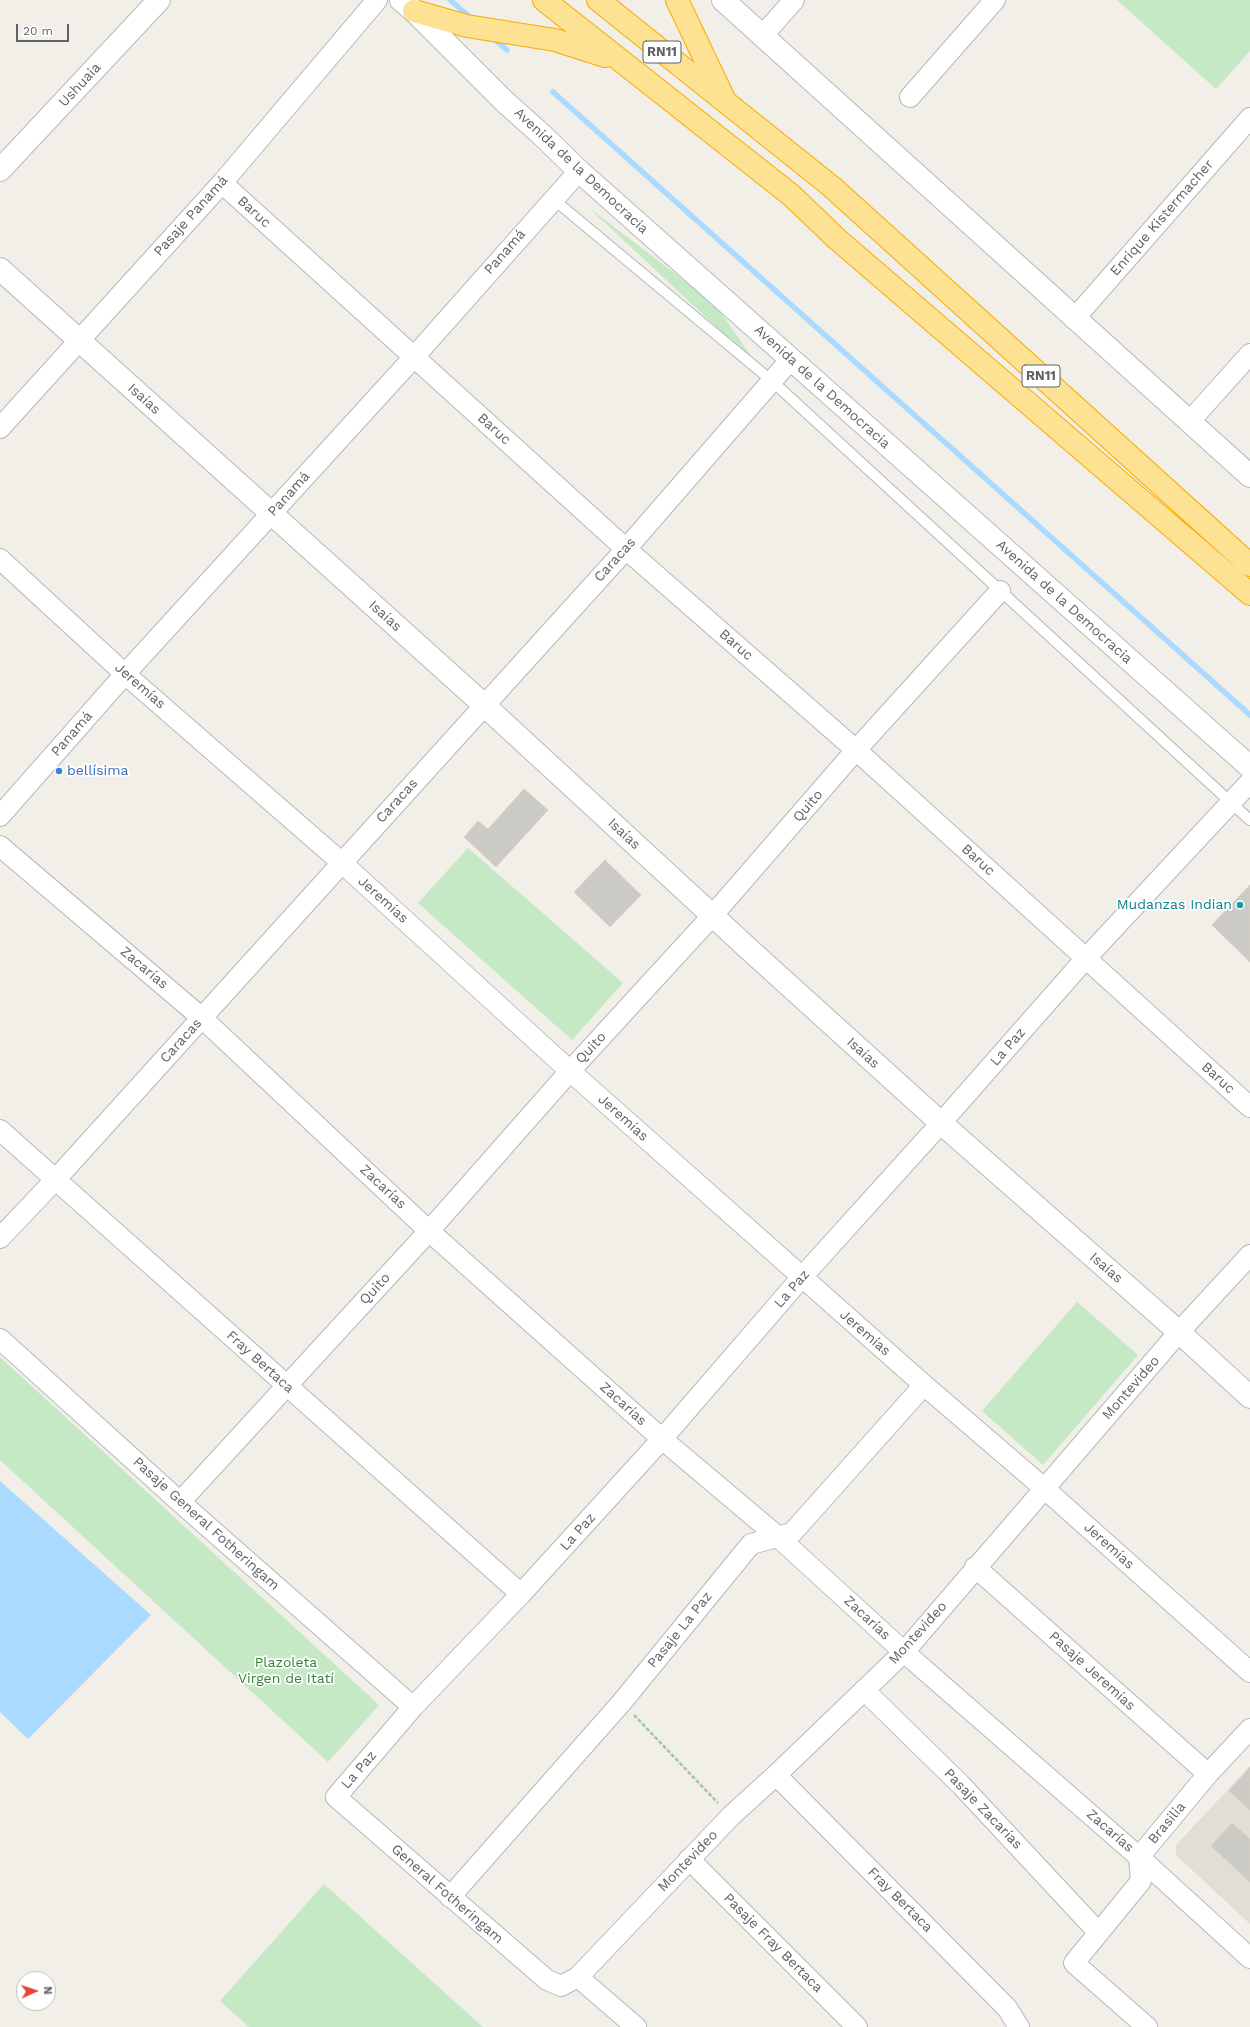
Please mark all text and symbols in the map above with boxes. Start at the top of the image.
scale bar [18,16,71,42]
text: 20 m [23,24,53,38]
road number: RN11 [643,41,681,63]
street label: Ushuaia [55,60,105,110]
street label: Avenida de la Democracia [510,104,652,238]
street label: Enrique Kistermacher [1107,156,1217,280]
street label: Pasaje Panamá [150,172,232,260]
street label: Baruc [234,193,274,231]
street label: Panamá [481,226,529,278]
street label: Avenida de la Democracia [751,321,893,453]
road number: RN11 [1022,365,1060,387]
street label: Isaías [124,380,164,418]
street label: Baruc [474,410,514,448]
street label: Panamá [265,468,313,520]
street label: Caracas [591,534,639,586]
street label: Avenida de la Democracia [993,536,1135,668]
street label: Isaías [365,597,405,635]
street label: Baruc [716,626,756,664]
street label: Jeremías [111,659,169,713]
street label: Panamá [48,708,96,760]
place label: bellísima [67,763,129,779]
marker: bellísima [54,766,64,776]
street label: Caracas [373,775,421,827]
street label: Quito [789,786,827,826]
street label: Isaías [604,815,644,853]
street label: Baruc [958,841,998,879]
street label: Jeremías [354,873,412,927]
place label: Mudanzas Indian [1117,897,1232,913]
marker: Mudanzas Indian [1235,900,1245,910]
street label: Zacarías [117,943,171,993]
street label: Caracas [157,1015,205,1067]
street label: La Paz [987,1025,1029,1069]
street label: Quito [572,1029,610,1067]
street label: Isaías [843,1034,883,1072]
street label: Baruc [1198,1059,1238,1097]
street label: Jeremías [594,1091,652,1145]
street label: Zacarías [356,1161,410,1213]
street label: Isaías [1086,1249,1126,1287]
street label: La Paz [771,1267,813,1311]
street label: Quito [356,1270,394,1308]
street label: Jeremías [836,1306,894,1360]
street label: Fray Bertaca [223,1327,297,1397]
street label: Montevideo [1099,1353,1163,1423]
street label: Zacarías [596,1379,650,1429]
street label: Pasaje General Fotheringam [129,1454,283,1594]
street label: La Paz [557,1510,599,1554]
street label: Jeremías [1080,1519,1138,1573]
street label: Pasaje La Paz [644,1588,716,1672]
street label: Zacarías [840,1592,894,1644]
street label: Montevideo [885,1598,951,1668]
street label: Pasaje Jeremías [1045,1628,1139,1714]
park label: Plazoleta Virgen de Itatí [238,1655,334,1688]
street label: La Paz [338,1748,380,1792]
street label: Pasaje Zacarías [940,1765,1026,1853]
street label: Brasilia [1145,1799,1189,1847]
street label: Zacarías [1083,1806,1137,1856]
street label: Montevideo [655,1827,721,1895]
street label: General Fotheringam [388,1841,506,1947]
street label: Fray Bertaca [864,1864,936,1936]
street label: Pasaje Fray Bertaca [720,1890,826,1996]
north arrow [16,1971,56,2011]
text: N [41,1986,54,1995]

